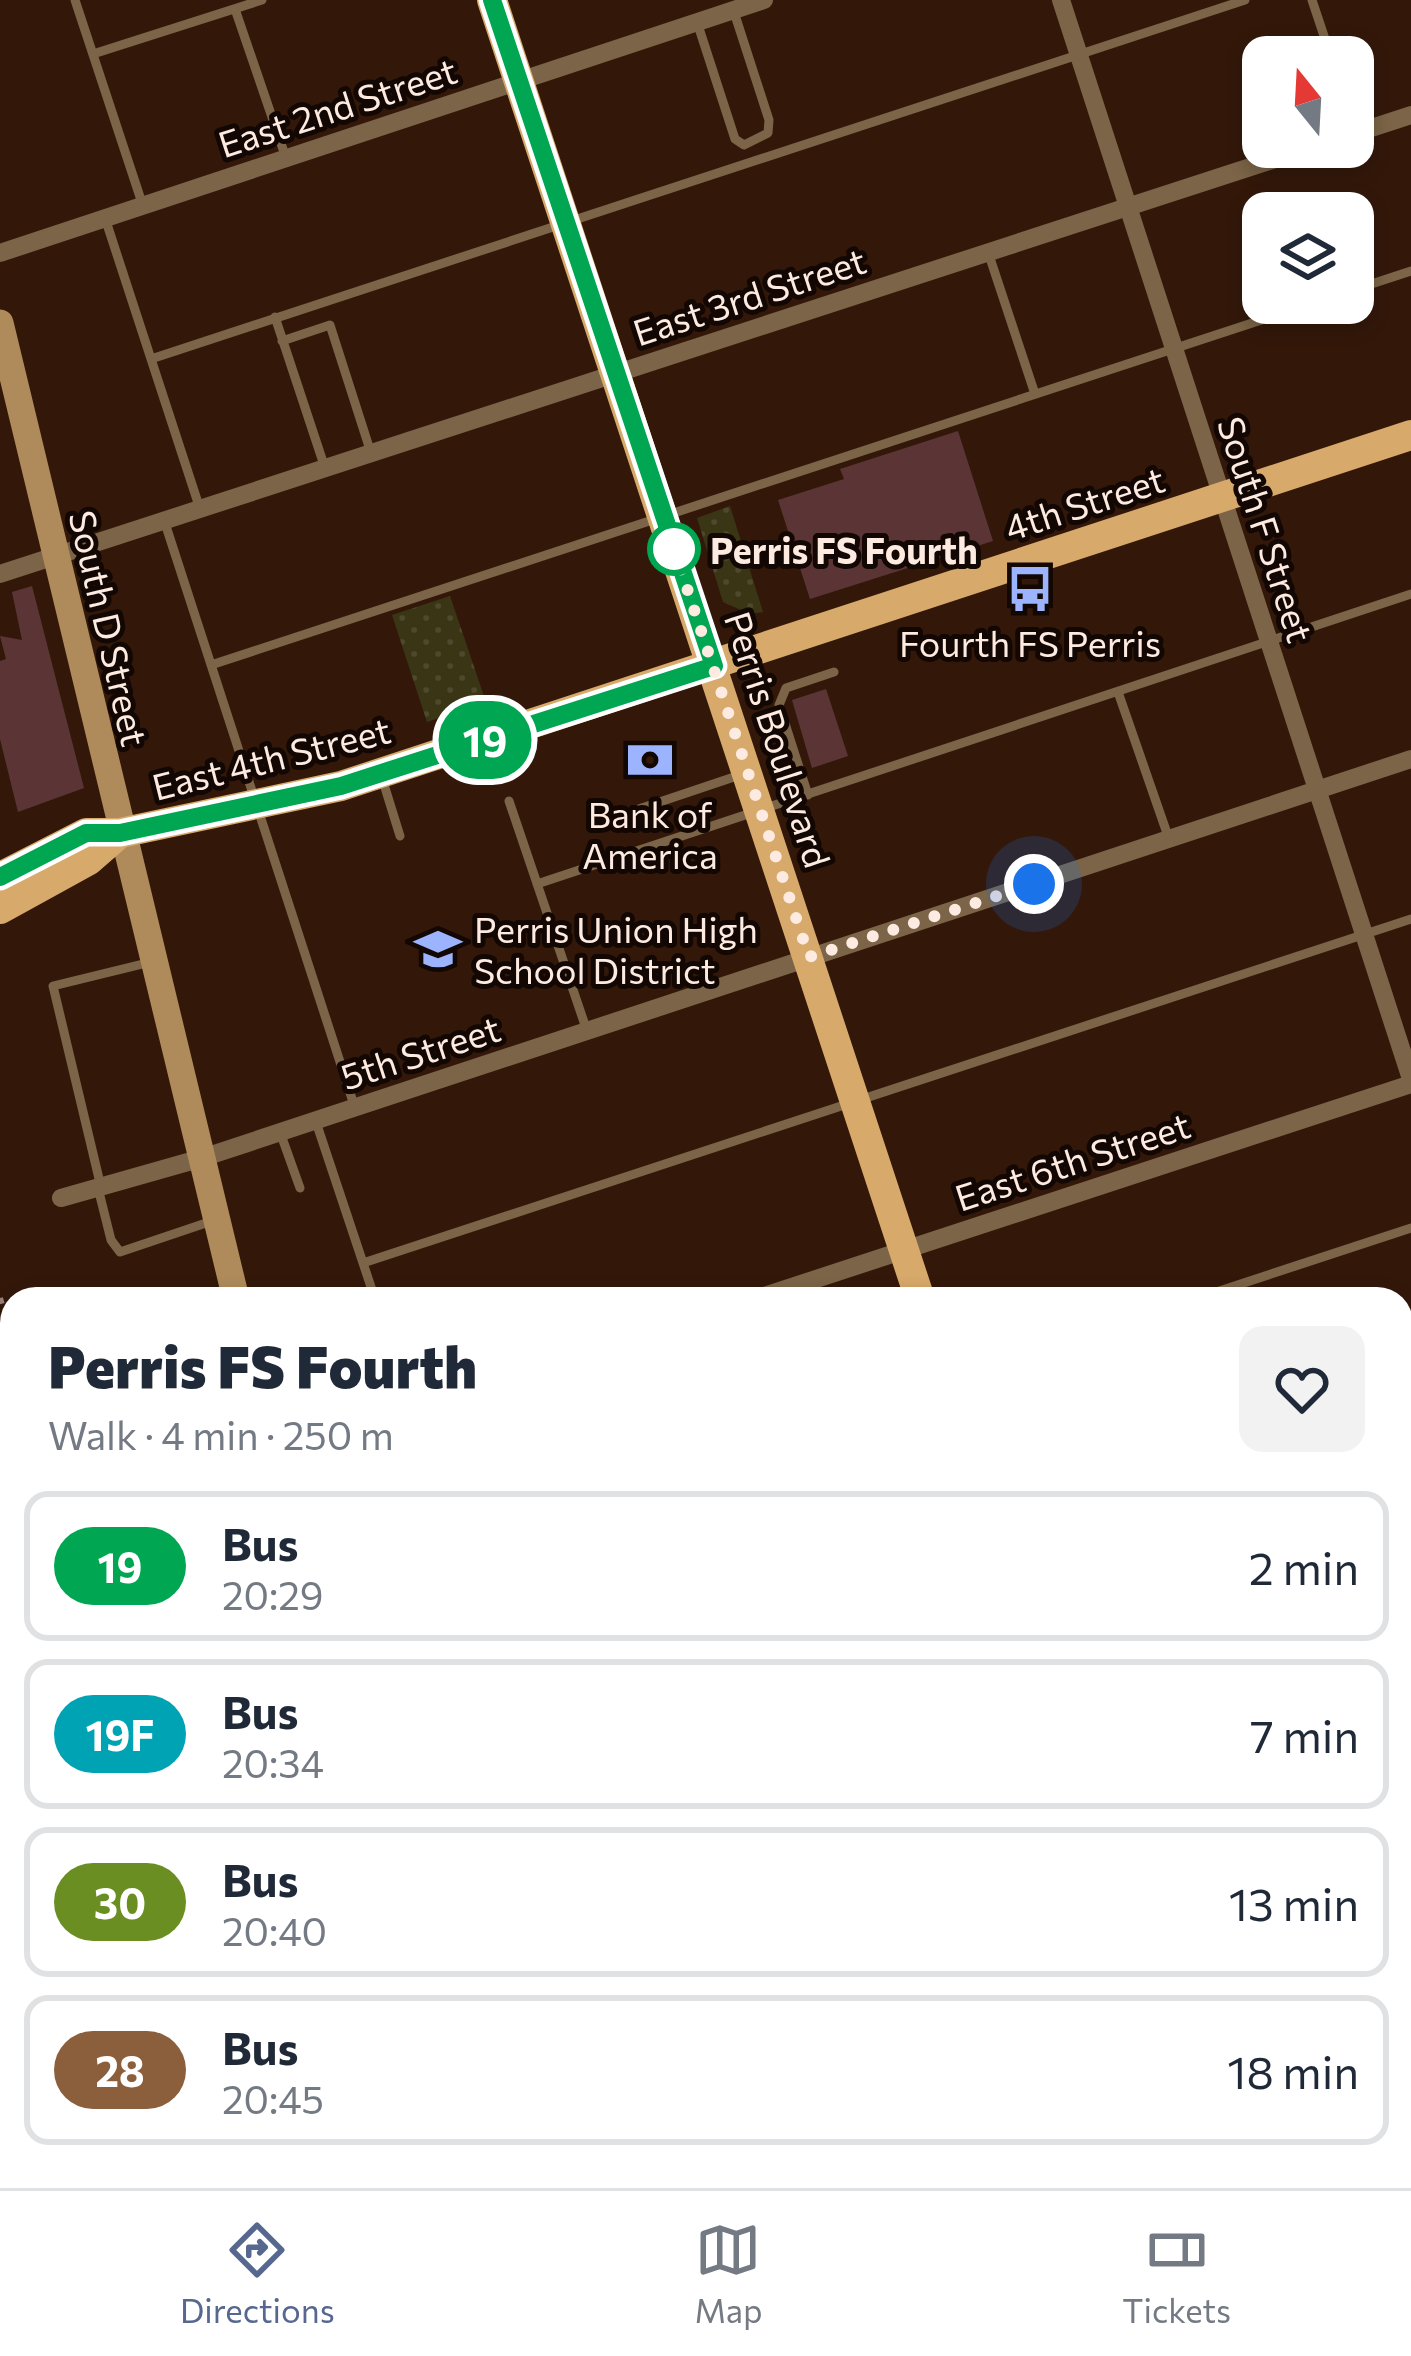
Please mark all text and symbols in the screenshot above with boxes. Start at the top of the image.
north arrow [1242,36,1374,168]
map controls [1242,36,1374,324]
street label: East 2nd Street [212,47,462,165]
button: layers [1242,192,1374,324]
street label: East 3rd Street [627,237,871,353]
street label: South F Street [1210,411,1324,647]
street label: 4th Street [998,455,1170,549]
street label: South D Street [62,506,158,750]
marker: Perris FS Fourth [649,524,699,574]
place label: Perris FS Fourth [710,527,978,571]
bus stop icon: Fourth FS Perris [1005,564,1055,614]
street label: Perris Boulevard [717,606,841,872]
place label: Fourth FS Perris [899,620,1161,664]
line badge: 19 [431,701,539,779]
street label: East 4th Street [147,706,395,808]
text: 19 [463,714,507,766]
bank icon: Bank of America [625,735,675,785]
place label: Bank of America [582,791,718,876]
your location [1004,854,1064,914]
place label: Perris Union High School District [474,906,758,991]
school or university icon: Perris Union High School District [413,924,463,974]
street label: 5th Street [335,1005,505,1097]
street label: East 6th Street [949,1101,1195,1219]
button: heart [1239,1326,1365,1452]
text: Perris FS Fourth [48,1330,477,1400]
text: Walk · 4 min · 250 m [48,1410,394,1458]
text: Bus [222,1515,298,1570]
text: 2 min [1249,1539,1359,1594]
text: 19 [98,1540,142,1592]
text: 20:29 [222,1570,323,1618]
text: Bus [222,1683,298,1738]
text: 7 min [1250,1707,1359,1762]
text: 19F [85,1708,155,1760]
text: 20:34 [222,1738,324,1786]
text: Bus [222,1851,298,1906]
text: 13 min [1229,1875,1359,1930]
text: 30 [94,1876,146,1928]
text: 20:40 [222,1906,327,1954]
text: Bus [222,2019,298,2074]
text: 18 min [1227,2043,1359,2098]
text: 28 [95,2044,145,2096]
text: 20:45 [222,2074,324,2122]
tab: Directions [180,2217,335,2330]
tab: Map [694,2217,763,2330]
tab: Tickets [1122,2217,1231,2330]

